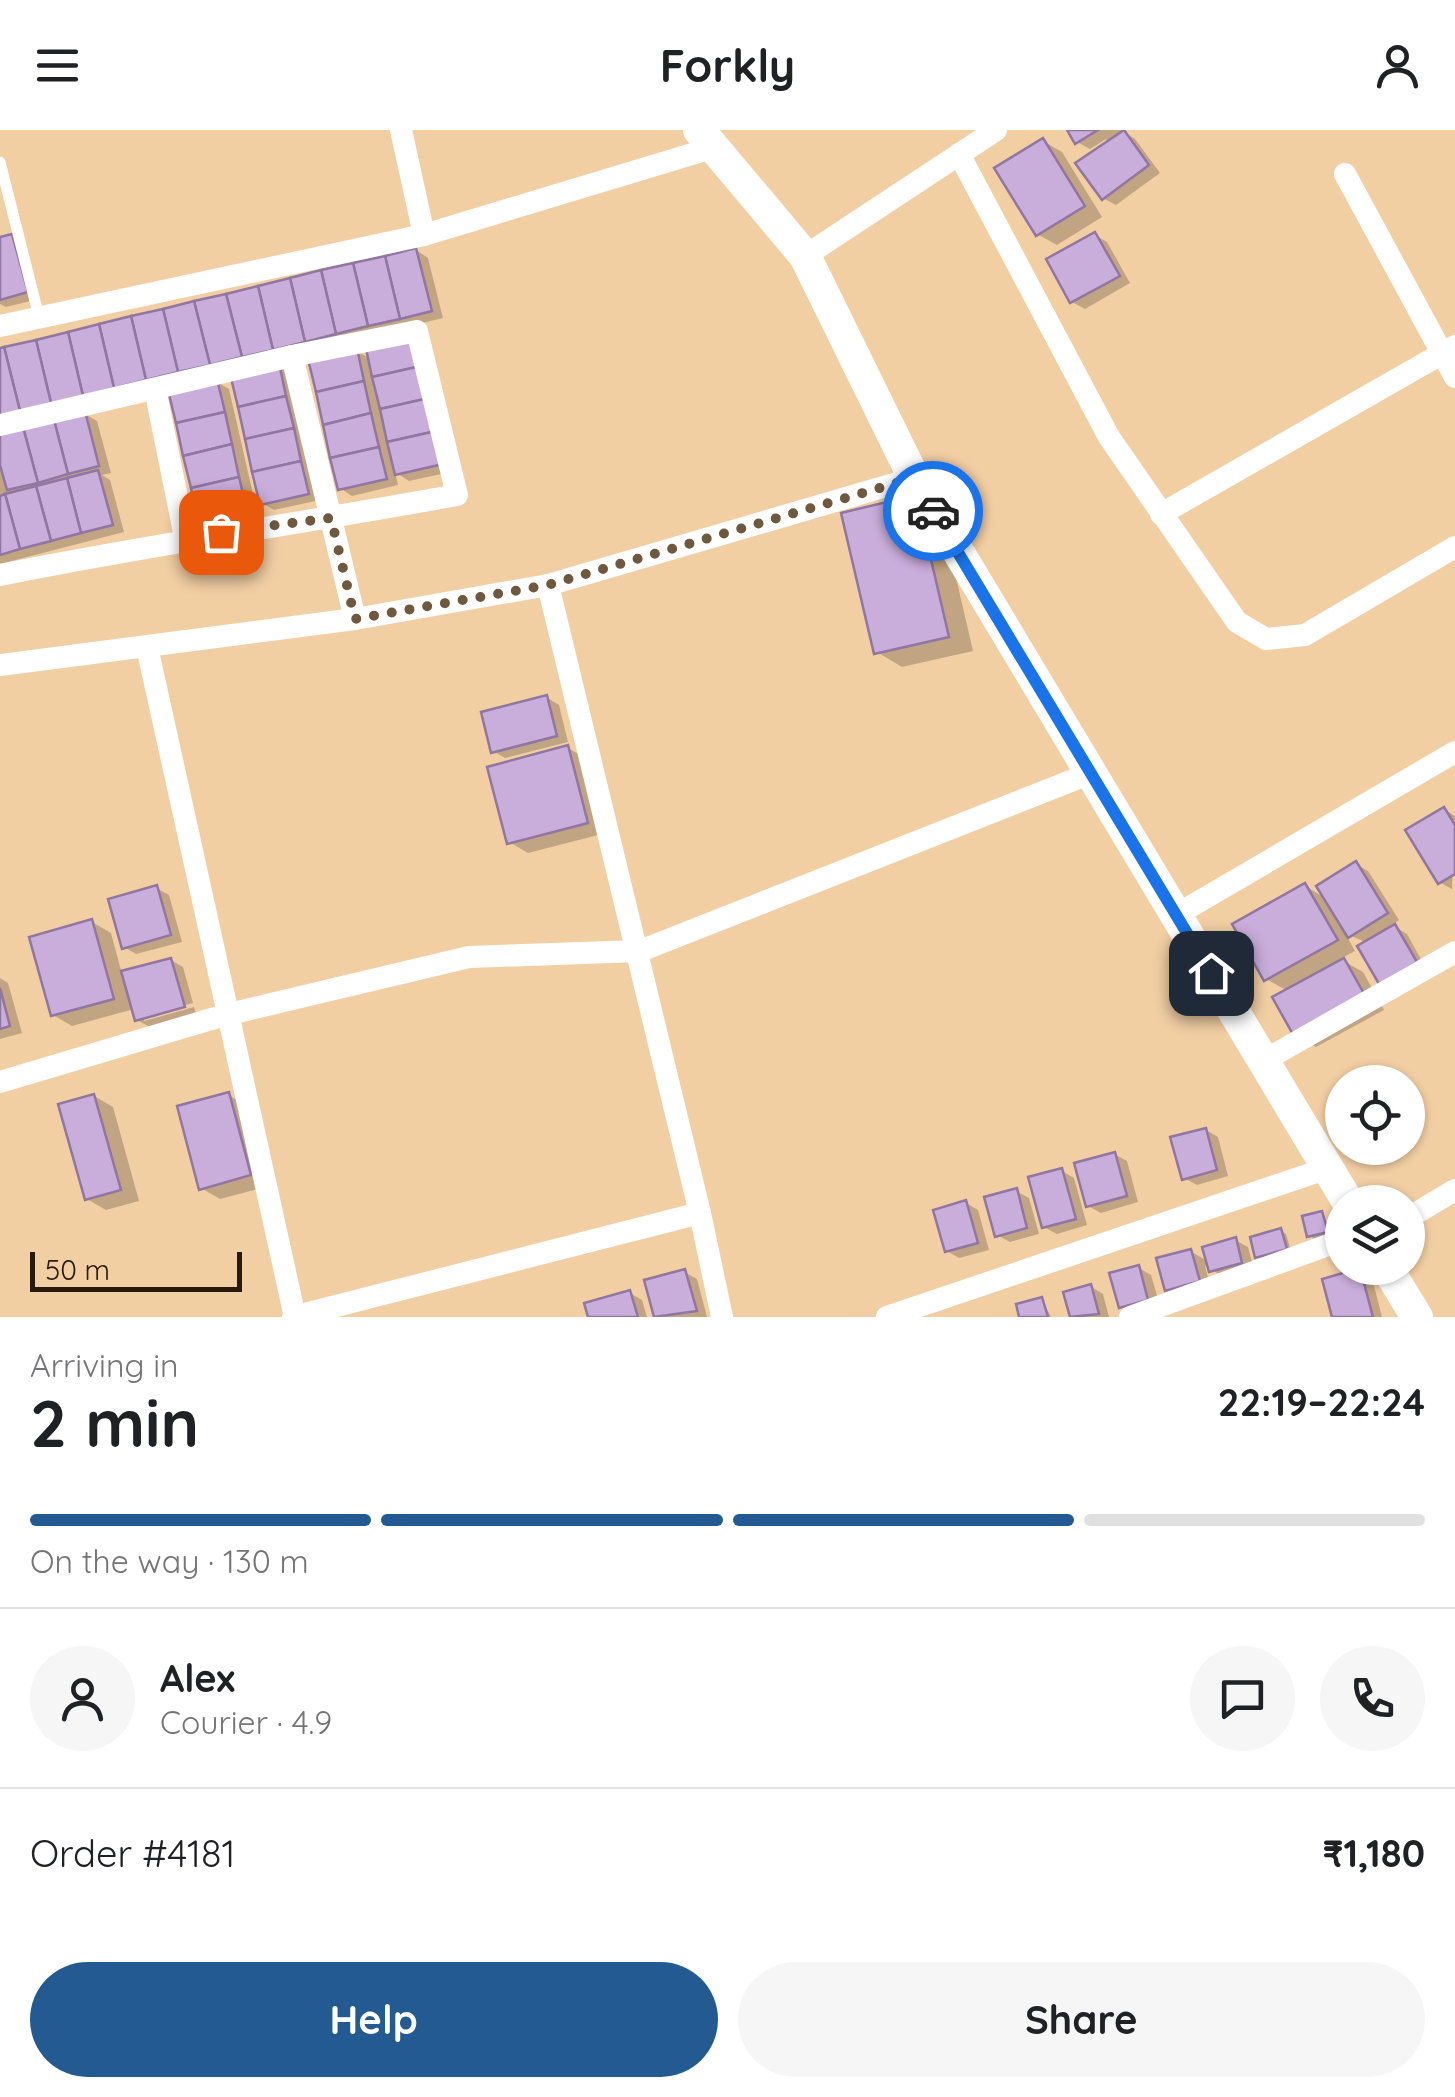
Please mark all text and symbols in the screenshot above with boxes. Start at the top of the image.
text: Forkly [660,37,795,93]
icon: menu [30,38,85,93]
icon: person [1370,38,1425,93]
courier [883,461,983,561]
icon: car [906,484,961,539]
pin [179,490,264,575]
icon: bag [194,505,249,560]
pin [1169,931,1254,1016]
icon: home [1184,946,1239,1001]
map controls [1325,1065,1425,1285]
button: locate [1325,1065,1425,1165]
button: layers [1325,1185,1425,1285]
scale bar [30,1247,242,1292]
text: 50 m [45,1252,110,1287]
text: Arriving in [30,1345,179,1385]
text: 22:19–22:24 [1218,1378,1425,1426]
text: 2 min [30,1382,199,1463]
text: On the way · 130 m [30,1541,309,1581]
button: person [30,1646,135,1751]
button: chat [1190,1646,1295,1751]
button: phone [1320,1646,1425,1751]
text: Alex [160,1654,235,1702]
text: Courier · 4.9 [160,1702,332,1742]
text: Order #4181 [30,1829,236,1877]
text: ₹1,180 [1322,1829,1425,1877]
button: Help [30,1962,718,2077]
button: Share [738,1962,1425,2077]

